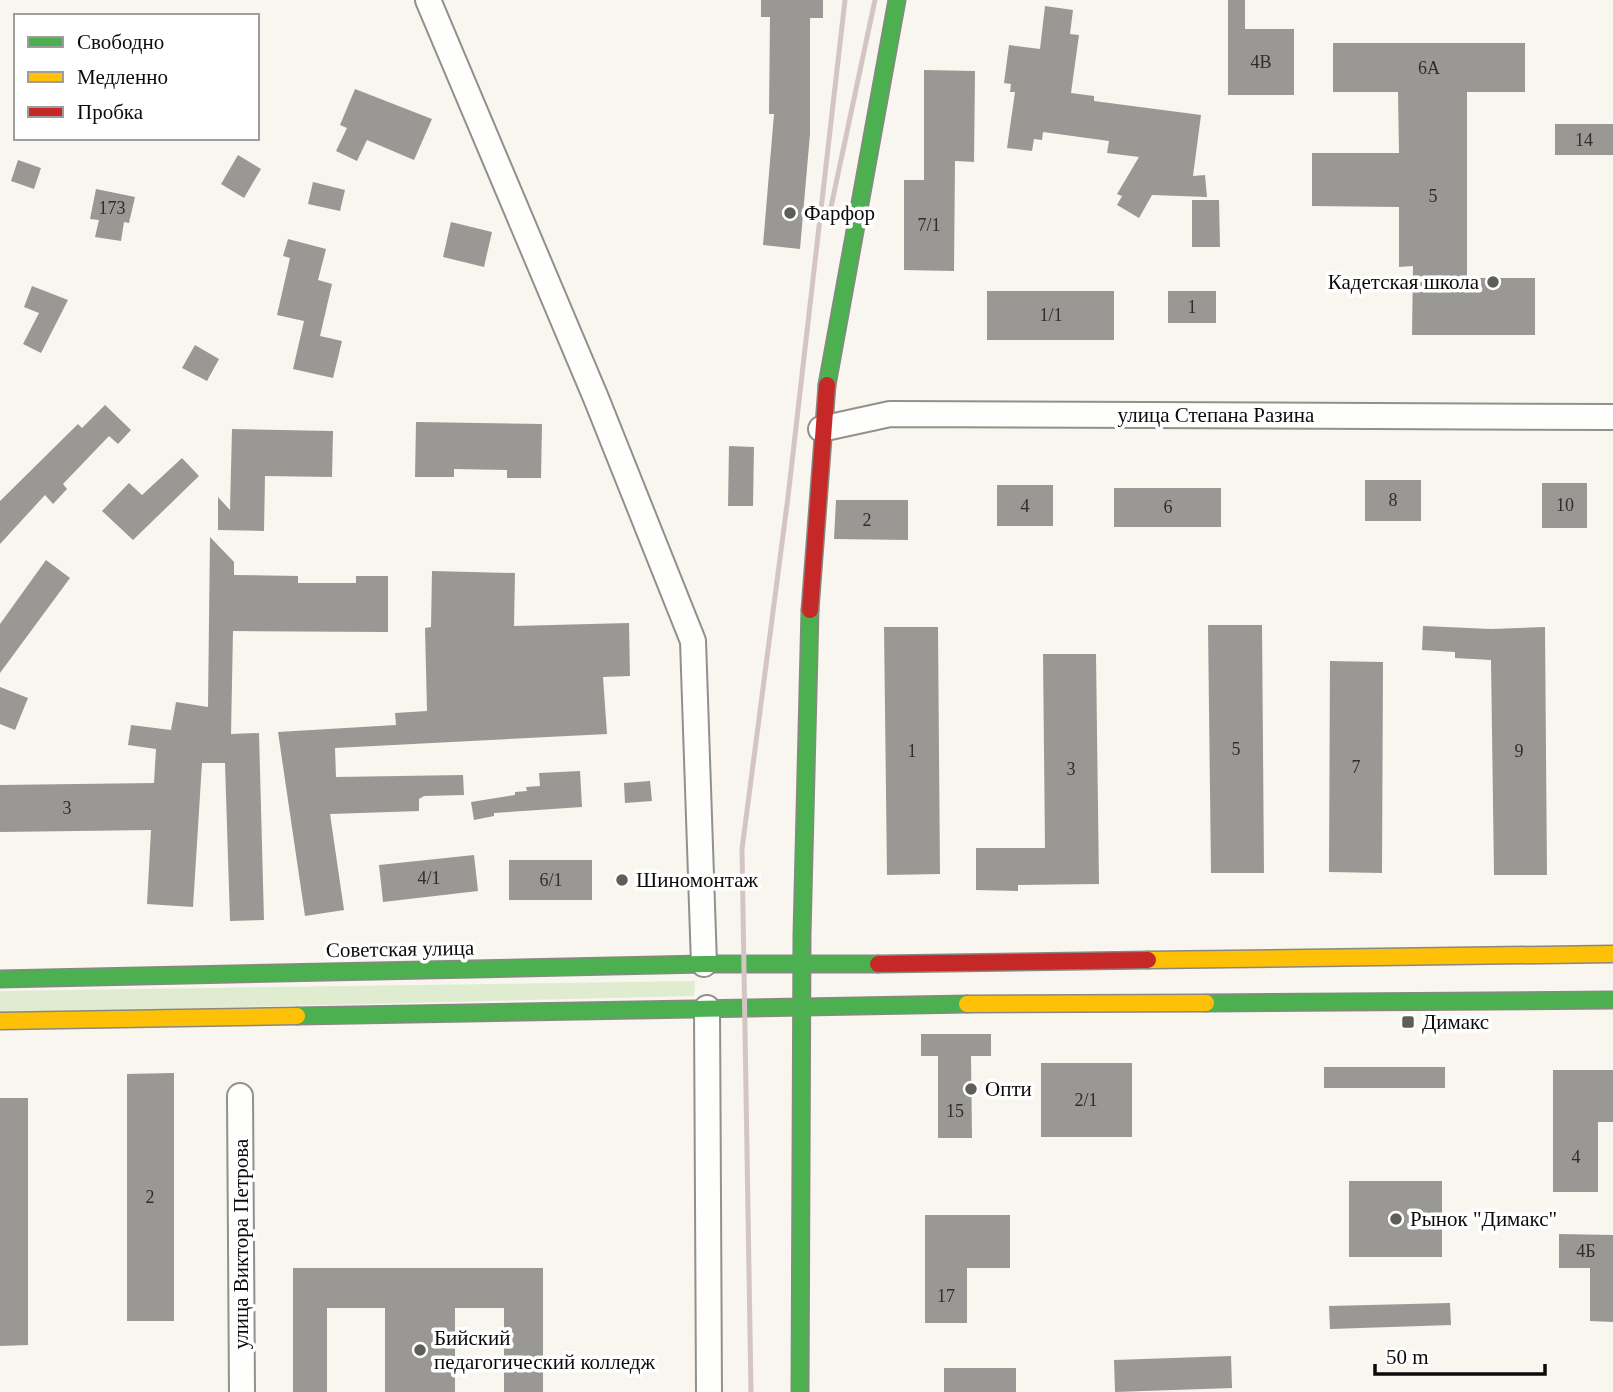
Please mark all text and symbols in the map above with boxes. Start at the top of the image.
legend [14,14,259,140]
text: Свободно [77,30,164,54]
house number: 4В [1250,52,1272,72]
house number: 6А [1418,58,1440,78]
text: Медленно [77,65,168,89]
text: Пробка [77,100,144,124]
house number: 14 [1575,130,1593,150]
house number: 5 [1429,186,1438,206]
house number: 173 [99,198,126,218]
place label: Фарфор [804,201,875,225]
marker: Фарфор [782,205,798,221]
house number: 7/1 [917,215,941,235]
place label: Кадетская школа [1328,270,1480,294]
marker: Кадетская школа [1485,274,1501,290]
house number: 1 [1188,297,1197,317]
house number: 1/1 [1039,305,1063,325]
street label: улица Степана Разина [1118,403,1315,427]
house number: 8 [1389,490,1398,510]
house number: 10 [1556,495,1574,515]
house number: 4 [1021,496,1030,516]
house number: 6 [1164,497,1173,517]
house number: 2 [863,510,872,530]
house number: 5 [1232,739,1241,759]
house number: 1 [908,741,917,761]
house number: 9 [1515,741,1524,761]
house number: 7 [1352,757,1361,777]
house number: 3 [1067,759,1076,779]
house number: 3 [63,798,72,818]
house number: 4/1 [417,868,441,888]
place label: Шиномонтаж [636,868,759,892]
house number: 6/1 [539,870,563,890]
marker: Шиномонтаж [614,872,630,888]
street label: Советская улица [326,936,475,962]
place label: Димакс [1422,1010,1489,1034]
marker: Димакс [1400,1014,1416,1030]
place label: Опти [985,1077,1032,1101]
marker: Опти [963,1081,979,1097]
house number: 2/1 [1074,1090,1098,1110]
house number: 15 [946,1101,964,1121]
street label: улица Виктора Петрова [229,1138,253,1349]
house number: 4 [1572,1147,1581,1167]
house number: 2 [146,1187,155,1207]
place label: Рынок "Димакс" [1410,1207,1557,1231]
marker: Рынок "Димакс" [1388,1211,1404,1227]
house number: 4Б [1576,1241,1596,1261]
house number: 17 [937,1286,955,1306]
place label: Бийский педагогический колледж [434,1326,655,1374]
scale bar [1375,1332,1545,1376]
marker: Бийский педагогический колледж [412,1342,428,1358]
text: 50 m [1386,1345,1429,1369]

